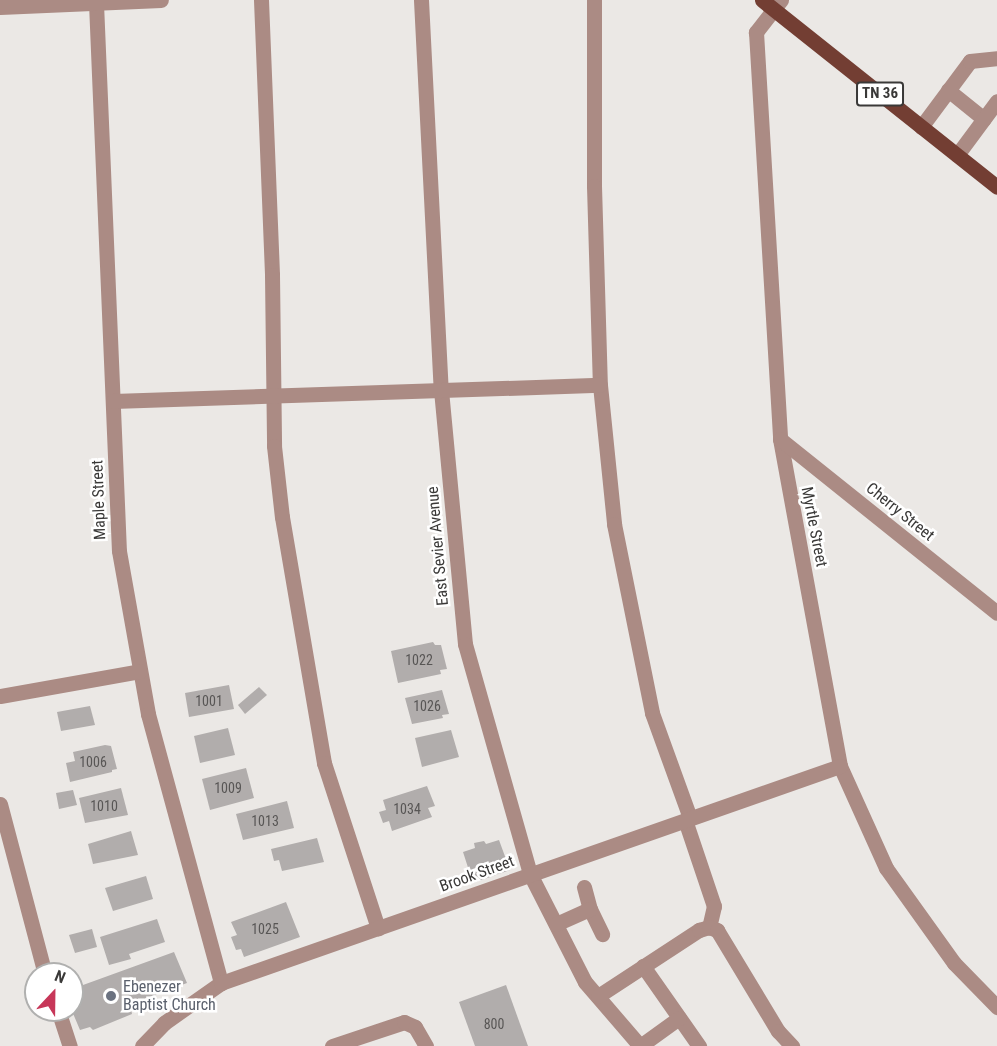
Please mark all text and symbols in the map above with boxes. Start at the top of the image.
road number: TN 36 [856,82,904,106]
street label: Maple Street [88,460,110,540]
street label: Cherry Street [862,479,938,545]
street label: Myrtle Street [797,485,831,569]
street label: East Sevier Avenue [423,486,453,606]
house number: 1022 [405,652,433,668]
house number: 1001 [195,693,223,709]
house number: 1026 [413,698,441,714]
house number: 1006 [79,754,107,770]
house number: 1009 [214,780,242,796]
house number: 1010 [90,798,118,814]
house number: 1034 [393,801,421,817]
house number: 1013 [251,813,279,829]
street label: Brook Street [437,852,517,896]
house number: 1025 [251,921,279,937]
north arrow [24,962,84,1022]
text: N [52,966,68,987]
place label: Ebenezer Baptist Church [123,977,216,1015]
marker: Ebenezer Baptist Church [104,989,118,1003]
house number: 800 [484,1016,504,1032]

